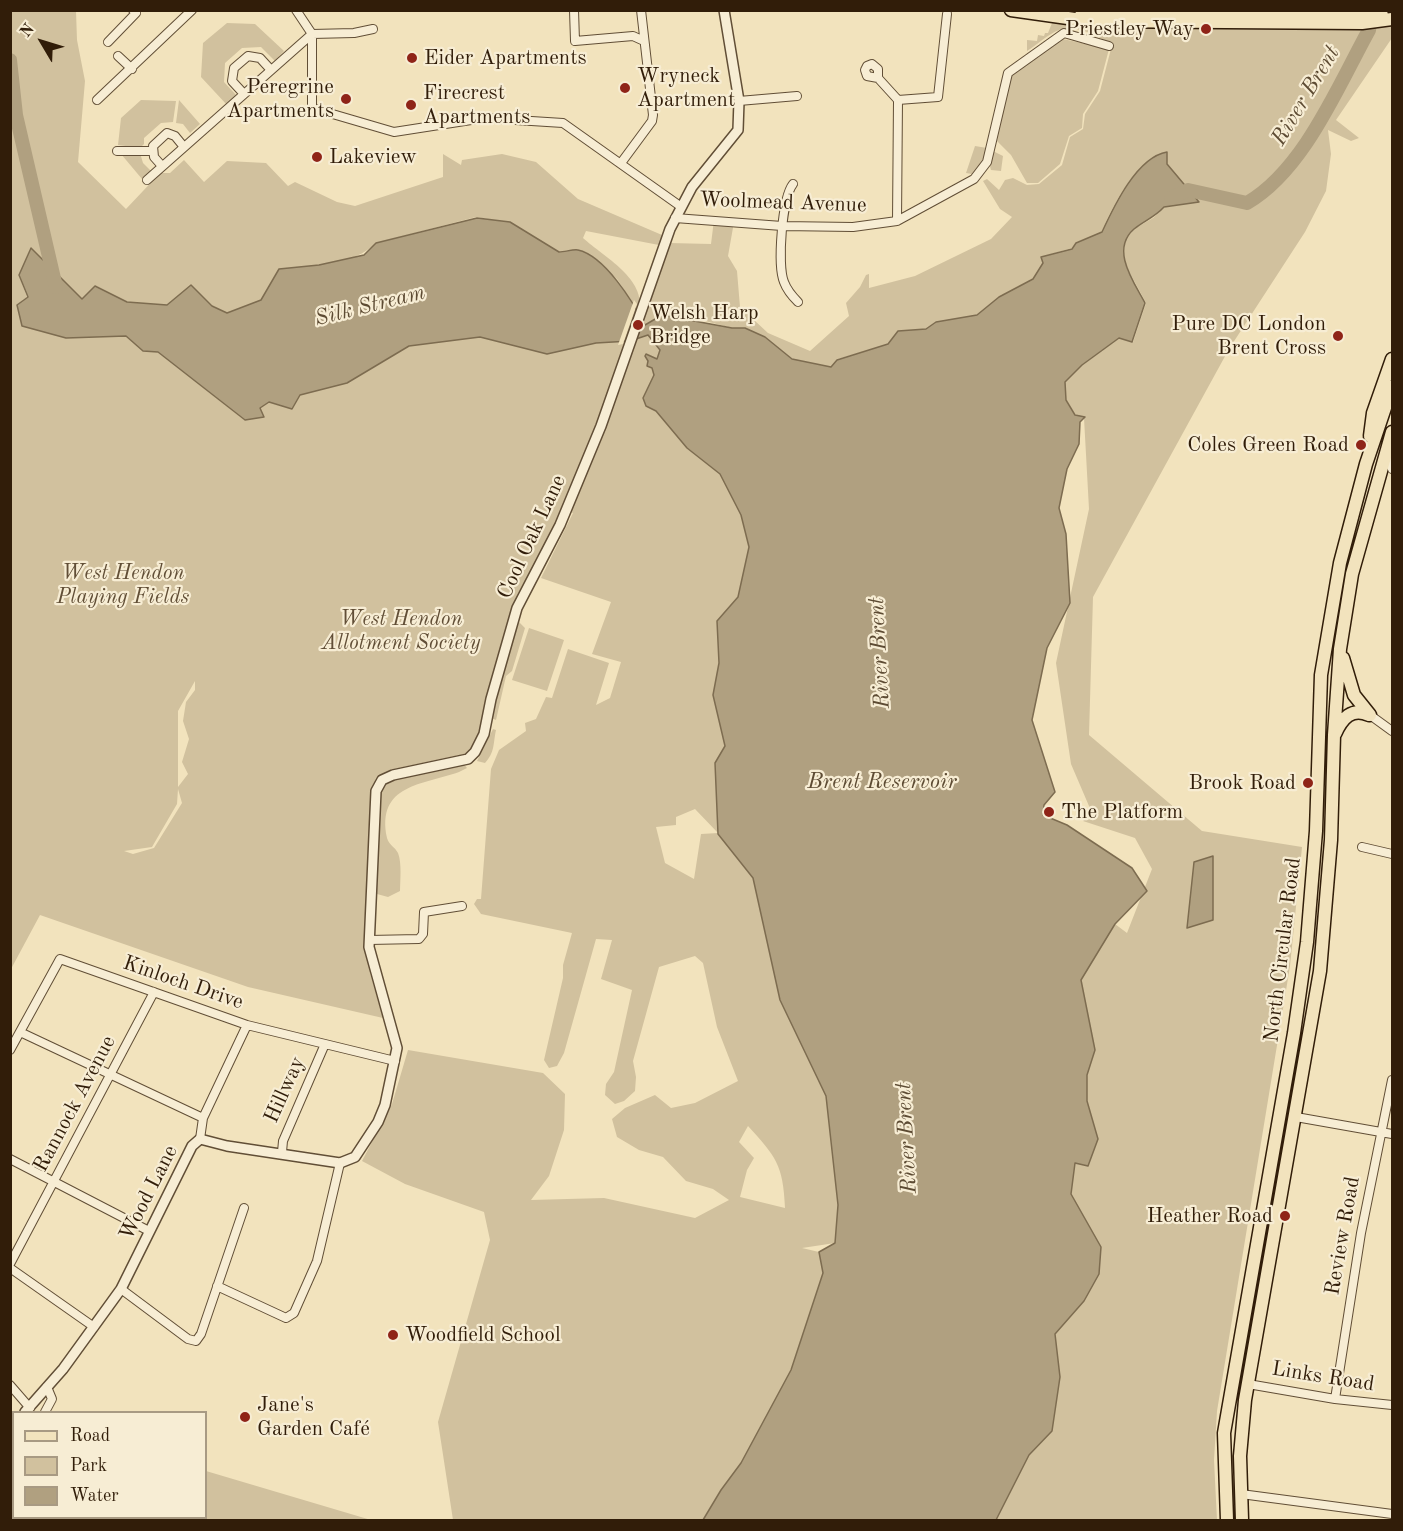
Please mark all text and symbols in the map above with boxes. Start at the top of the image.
north arrow [12,12,72,72]
place label: Priestley Way [1065,16,1194,42]
text: N [18,21,38,41]
marker: Priestley Way [1199,22,1213,36]
water label: River Brent [1266,41,1346,151]
place label: Eider Apartments [424,45,587,71]
marker: Eider Apartments [405,51,419,65]
place label: Wryneck Apartment [637,63,735,113]
place label: Peregrine Apartments [227,74,334,124]
place label: Firecrest Apartments [423,80,530,130]
marker: Wryneck Apartment [618,81,632,95]
marker: Peregrine Apartments [339,92,353,106]
marker: Firecrest Apartments [404,98,418,112]
place label: Lakeview [329,144,417,170]
marker: Lakeview [310,150,324,164]
street label: Woolmead Avenue [699,187,867,219]
water label: Silk Stream [312,280,428,332]
place label: Welsh Harp Bridge [650,300,759,350]
place label: Pure DC London Brent Cross [1171,311,1326,361]
marker: Welsh Harp Bridge [631,318,645,332]
marker: Pure DC London Brent Cross [1331,329,1345,343]
place label: Coles Green Road [1187,432,1349,458]
marker: Coles Green Road [1354,438,1368,452]
street label: Cool Oak Lane [492,471,572,603]
park label: West Hendon Playing Fields [57,560,189,610]
water label: River Brent [864,597,896,709]
park label: West Hendon Allotment Society [322,606,480,656]
water label: Brent Reservoir [807,769,957,795]
place label: Brook Road [1188,770,1296,796]
marker: Brook Road [1301,776,1315,790]
place label: The Platform [1061,799,1183,825]
marker: The Platform [1042,805,1056,819]
street label: North Circular Road [1259,856,1307,1044]
street label: Kinloch Drive [119,951,247,1015]
street label: Rannock Avenue [28,1031,122,1177]
street label: Hillway [259,1053,311,1127]
water label: River Brent [891,1082,923,1194]
street label: Wood Lane [114,1141,184,1245]
street label: Review Road [1320,1175,1366,1297]
place label: Heather Road [1147,1203,1273,1229]
marker: Heather Road [1278,1209,1292,1223]
place label: Woodfield School [405,1322,561,1348]
marker: Woodfield School [386,1328,400,1342]
street label: Links Road [1270,1356,1376,1398]
place label: Jane's Garden Café [257,1392,370,1442]
marker: Jane's Garden Café [238,1410,252,1424]
legend [12,1411,207,1519]
text: Road [70,1427,110,1445]
text: Park [70,1457,107,1475]
text: Water [70,1487,119,1505]

